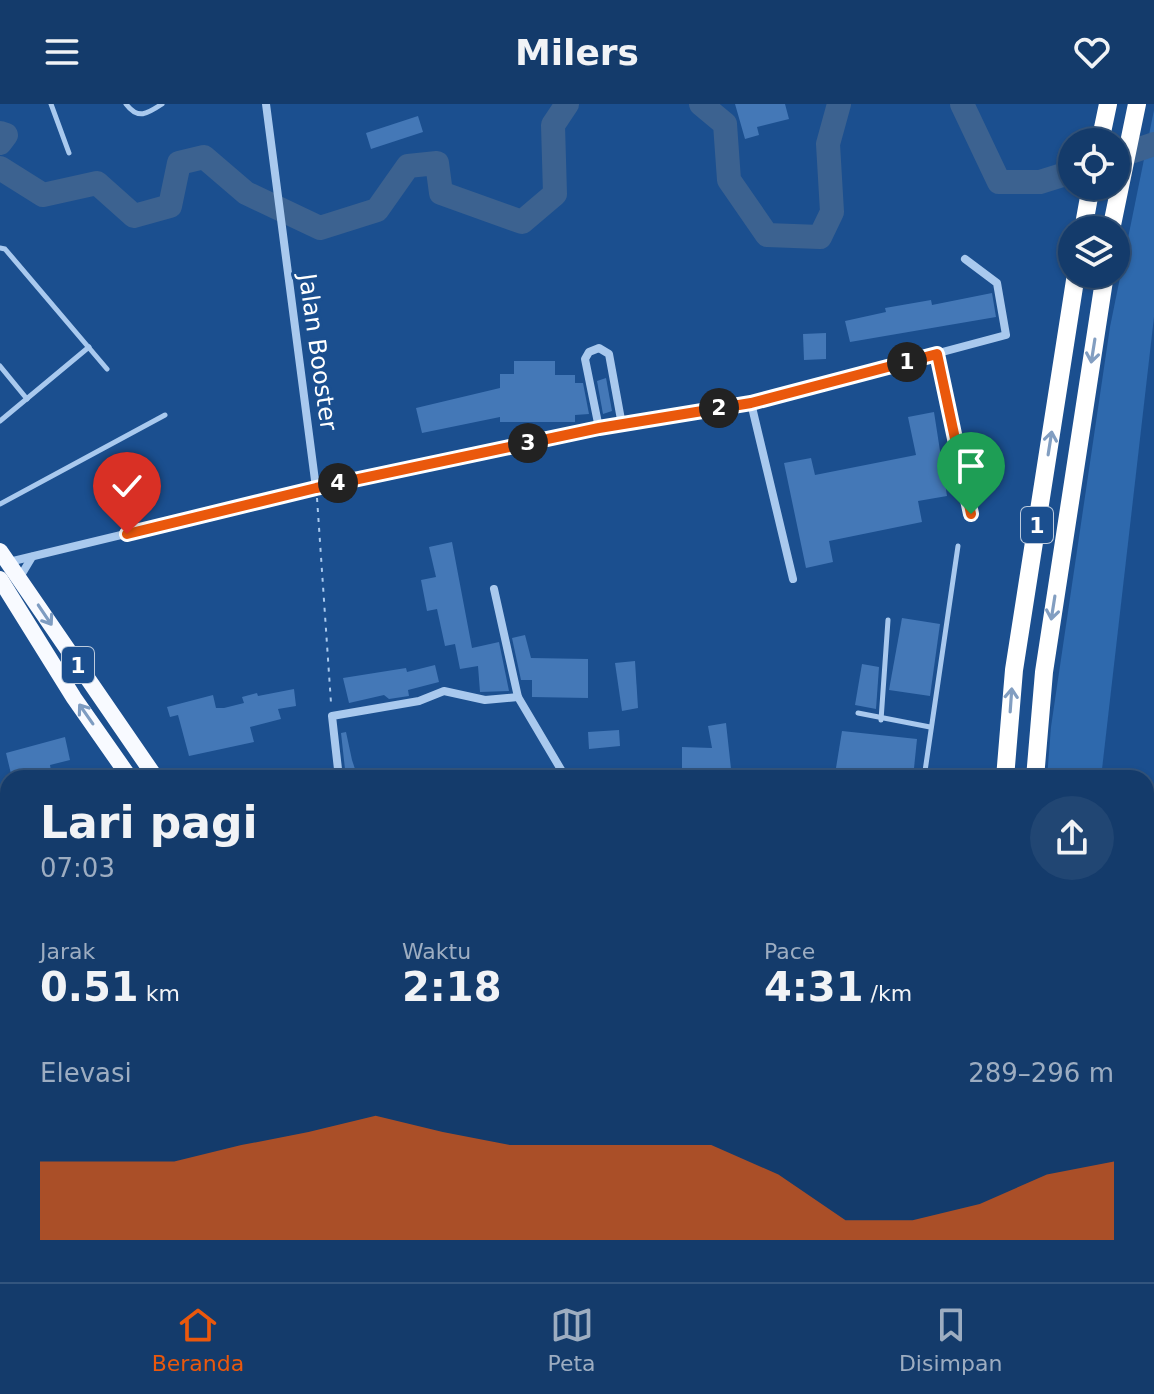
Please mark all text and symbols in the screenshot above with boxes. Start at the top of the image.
icon: menu [40,30,84,74]
icon: heart [1070,30,1114,74]
text: Milers [515,32,639,73]
map controls [1058,128,1130,288]
button: locate [1058,128,1130,200]
button: layers [1058,216,1130,288]
street label: Jalan Booster [293,270,343,432]
one-way arrow [1085,338,1100,363]
pin: 1 [887,342,927,382]
text: 1 [899,349,915,374]
pin: 2 [699,388,739,428]
text: 2 [711,395,727,420]
pin: 3 [508,423,548,463]
text: 3 [520,430,536,455]
one-way arrow [1043,431,1058,456]
pin [937,432,1005,514]
icon: arrive [949,444,993,488]
pin [93,452,161,534]
pin: 4 [318,463,358,503]
icon: check [105,464,149,508]
text: 4 [330,470,346,495]
road number: 1 [1021,507,1053,543]
one-way arrow [1045,595,1060,620]
one-way arrow [37,603,53,626]
road number: 1 [62,647,94,683]
one-way arrow [1004,687,1019,714]
one-way arrow [78,703,94,725]
button: share [1030,796,1114,880]
text: Lari pagi [40,797,258,848]
text: 07:03 [40,853,115,883]
text: Jarak [40,939,95,964]
text: Waktu [402,939,471,964]
text: Pace [764,939,815,964]
text: 0.51 [40,964,139,1010]
text: 2:18 [402,964,502,1010]
text: 4:31 [764,964,864,1010]
text: km [139,981,180,1006]
text: /km [864,981,912,1006]
text: Elevasi [40,1058,132,1088]
text: 289–296 m [968,1058,1114,1088]
tab: Beranda [152,1303,244,1376]
tab: Peta [547,1303,596,1376]
tab: Disimpan [899,1303,1002,1376]

